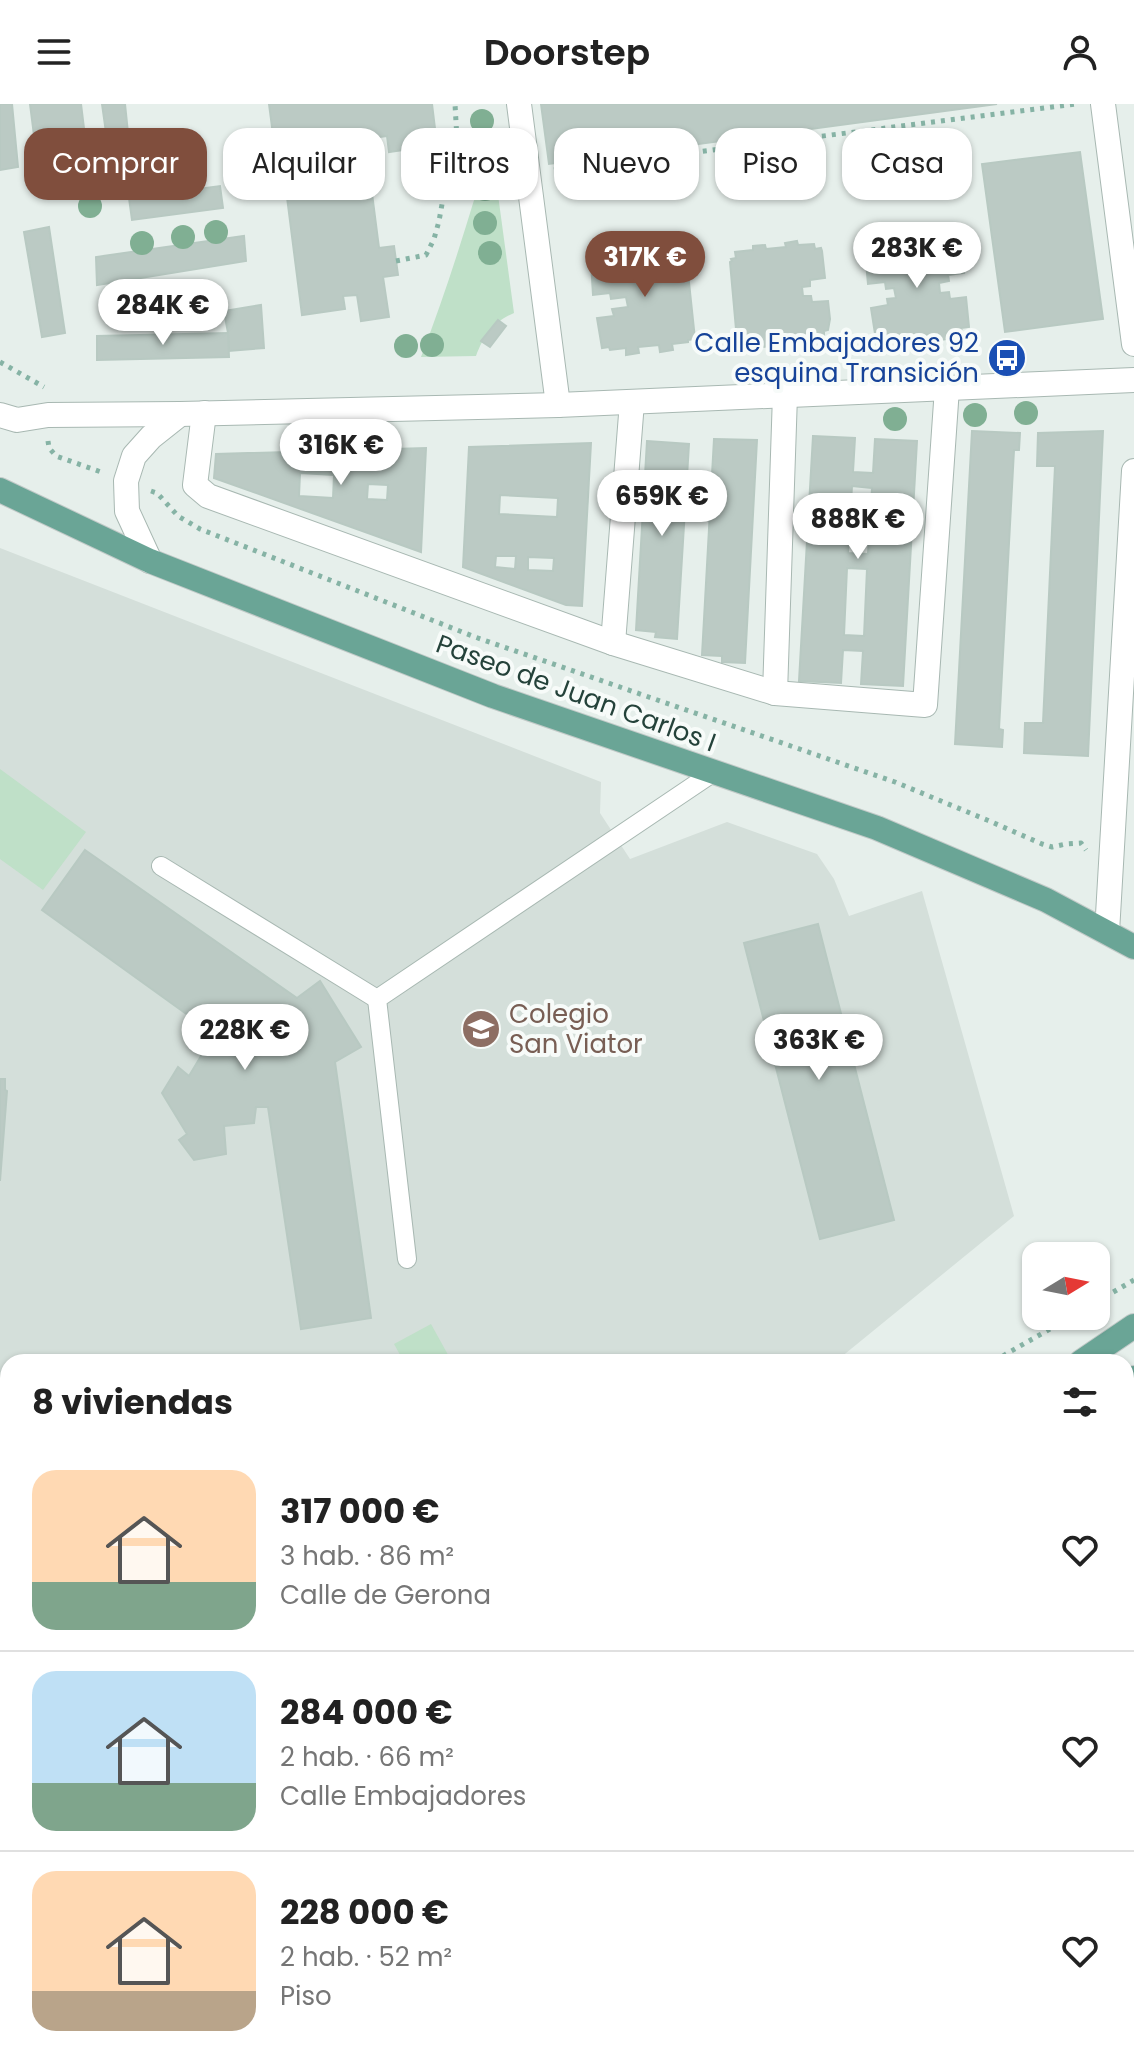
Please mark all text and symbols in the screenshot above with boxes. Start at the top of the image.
text: Doorstep [484,27,650,78]
icon: menu [32,30,76,74]
icon: person [1058,30,1102,74]
chip: Comprar [24,128,207,200]
chip: Alquilar [223,128,385,200]
chip: Filtros [401,128,538,200]
chip: Nuevo [554,128,699,200]
chip: Piso [715,128,826,200]
chip: Casa [842,128,972,200]
pin: 283K € [852,222,982,290]
text: 283K € [871,230,963,266]
pin: 317K € [580,231,710,299]
text: 317K € [603,239,687,275]
pin: 284K € [98,279,228,347]
text: 284K € [116,287,210,323]
place label: Calle Embajadores 92 esquina Transición [694,325,979,391]
bus stop icon: Calle Embajadores 92 esquina Transición [986,337,1028,379]
pin: 316K € [276,419,406,487]
text: 316K € [298,427,384,463]
pin: 659K € [597,470,727,538]
text: 659K € [615,478,709,514]
pin: 888K € [793,493,923,561]
text: 888K € [811,501,905,537]
street label: Paseo de Juan Carlos I [431,626,721,760]
place label: Colegio San Viator [509,996,643,1062]
pin: 228K € [180,1004,310,1072]
school or university icon: Colegio San Viator [460,1008,502,1050]
text: 228K € [200,1012,290,1048]
pin: 363K € [754,1014,884,1082]
text: 363K € [773,1022,865,1058]
north arrow [1022,1242,1110,1330]
map controls [1022,1242,1110,1330]
text: 8 viviendas [32,1378,233,1426]
icon: filters [1058,1380,1102,1424]
text: 317 000 € [280,1487,440,1535]
icon: home [96,1502,192,1598]
icon: heart [1058,1528,1102,1572]
text: 3 hab. · 86 m² [280,1538,454,1574]
text: Calle de Gerona [280,1577,491,1613]
text: 284 000 € [280,1688,452,1736]
icon: home [96,1703,192,1799]
icon: heart [1058,1729,1102,1773]
text: 2 hab. · 66 m² [280,1739,454,1775]
text: Calle Embajadores [280,1778,526,1814]
text: 228 000 € [280,1888,449,1936]
icon: home [96,1903,192,1999]
icon: heart [1058,1929,1102,1973]
text: 2 hab. · 52 m² [280,1939,452,1975]
text: Piso [280,1978,332,2014]

